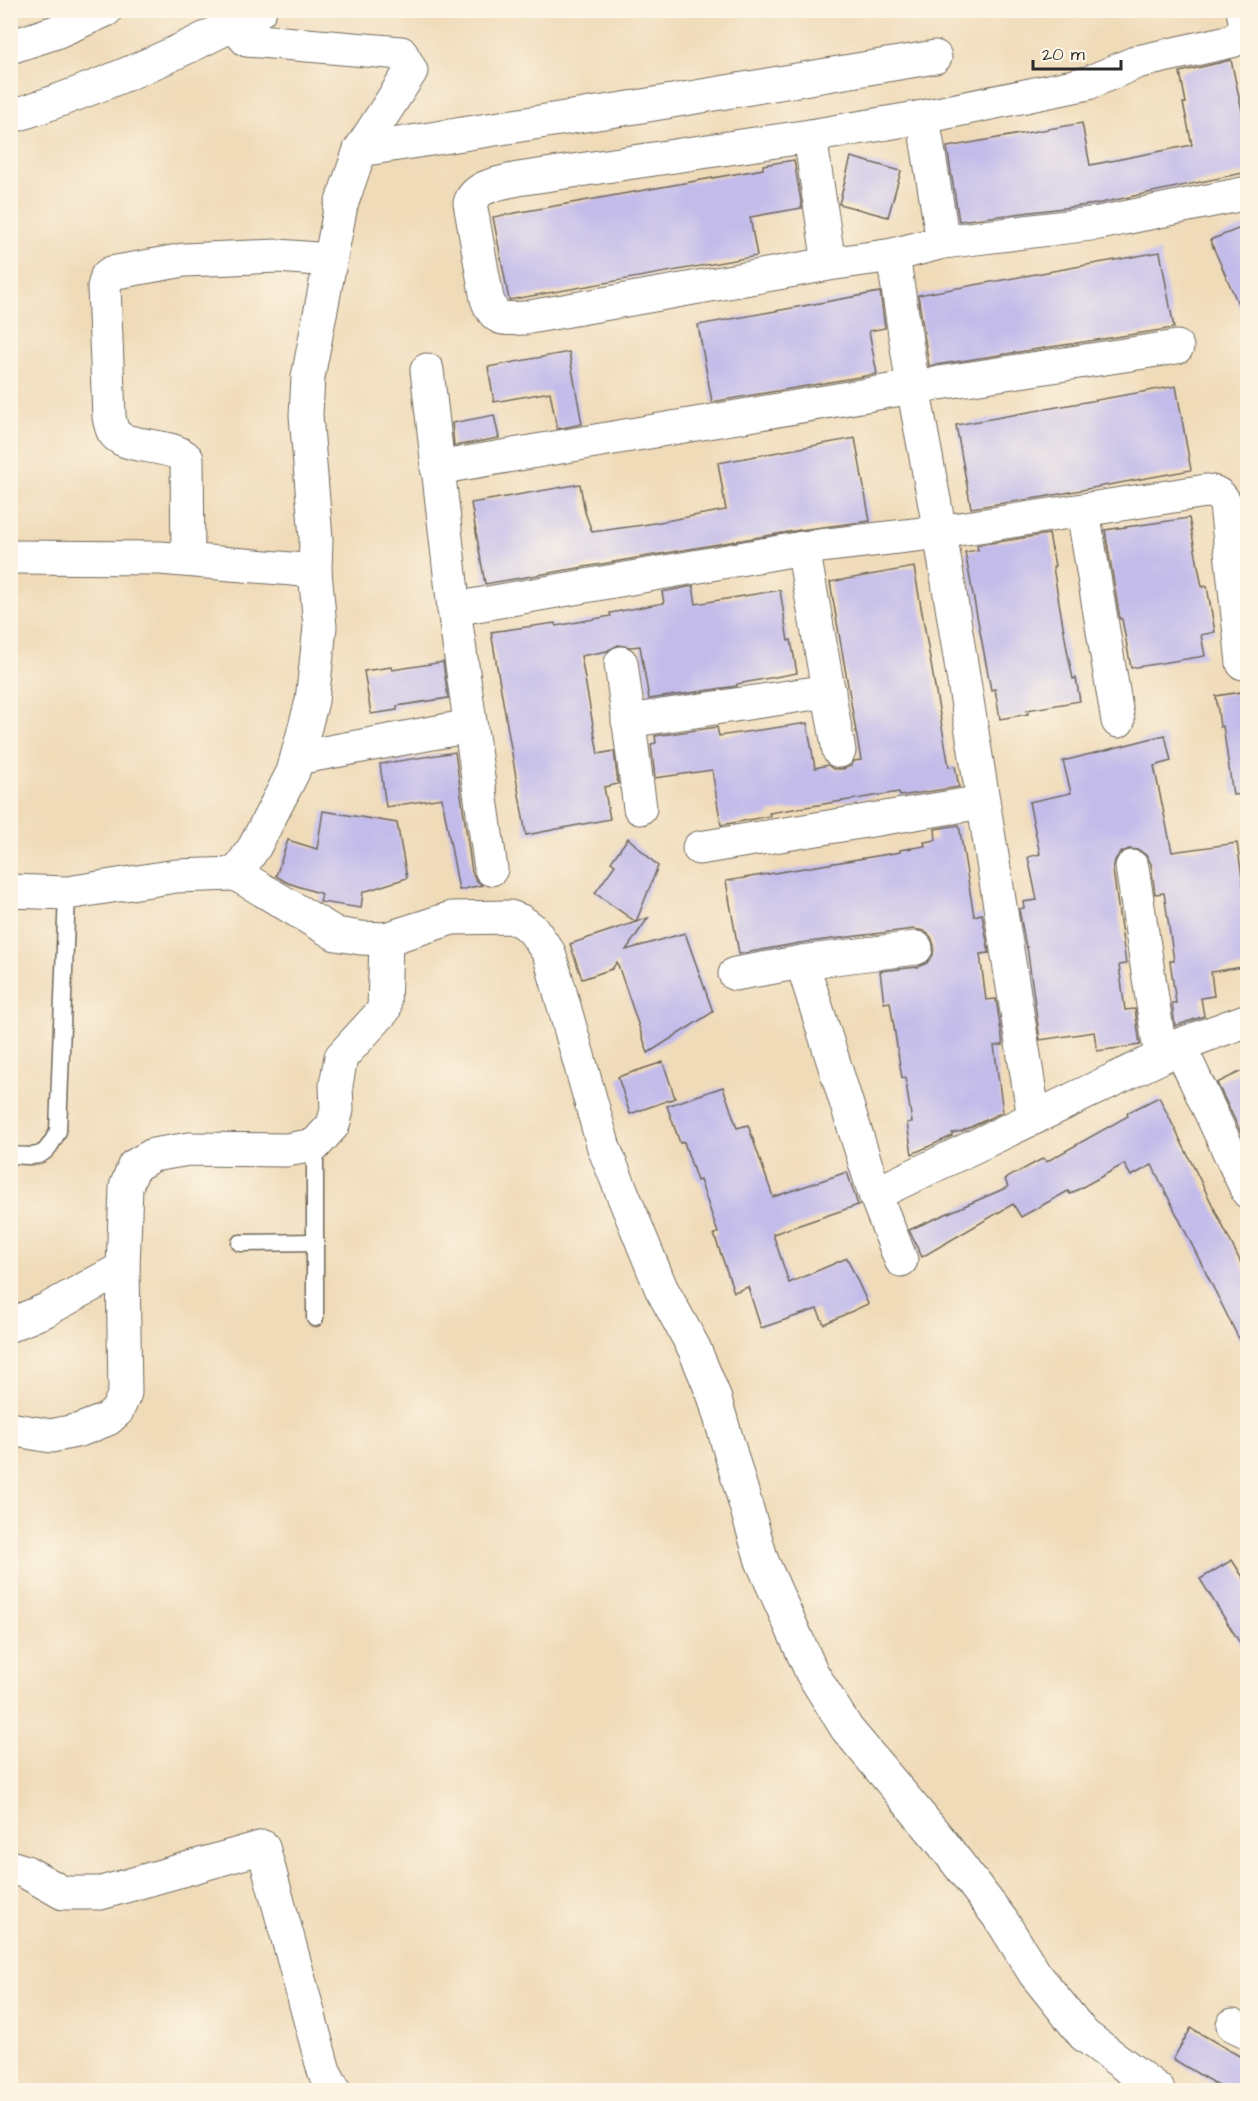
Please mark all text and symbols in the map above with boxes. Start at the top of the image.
scale bar [1033,33,1122,71]
text: 20 m [1042,42,1085,67]

